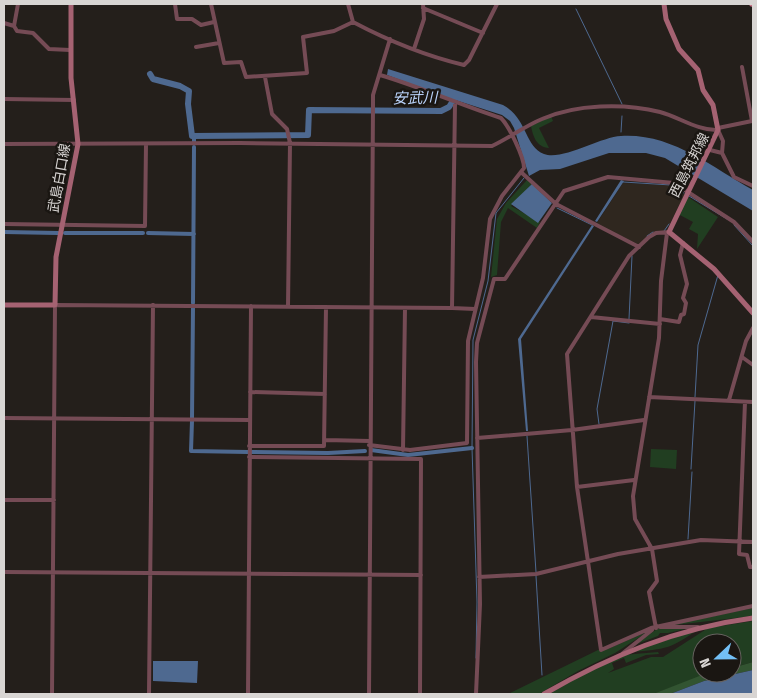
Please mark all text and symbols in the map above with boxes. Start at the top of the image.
water label: 安武川 [392,89,440,107]
street label: 西島筑邦線 [666,130,713,200]
street label: 武島白口線 [45,142,74,214]
north arrow [692,633,742,683]
text: N [696,656,715,670]

